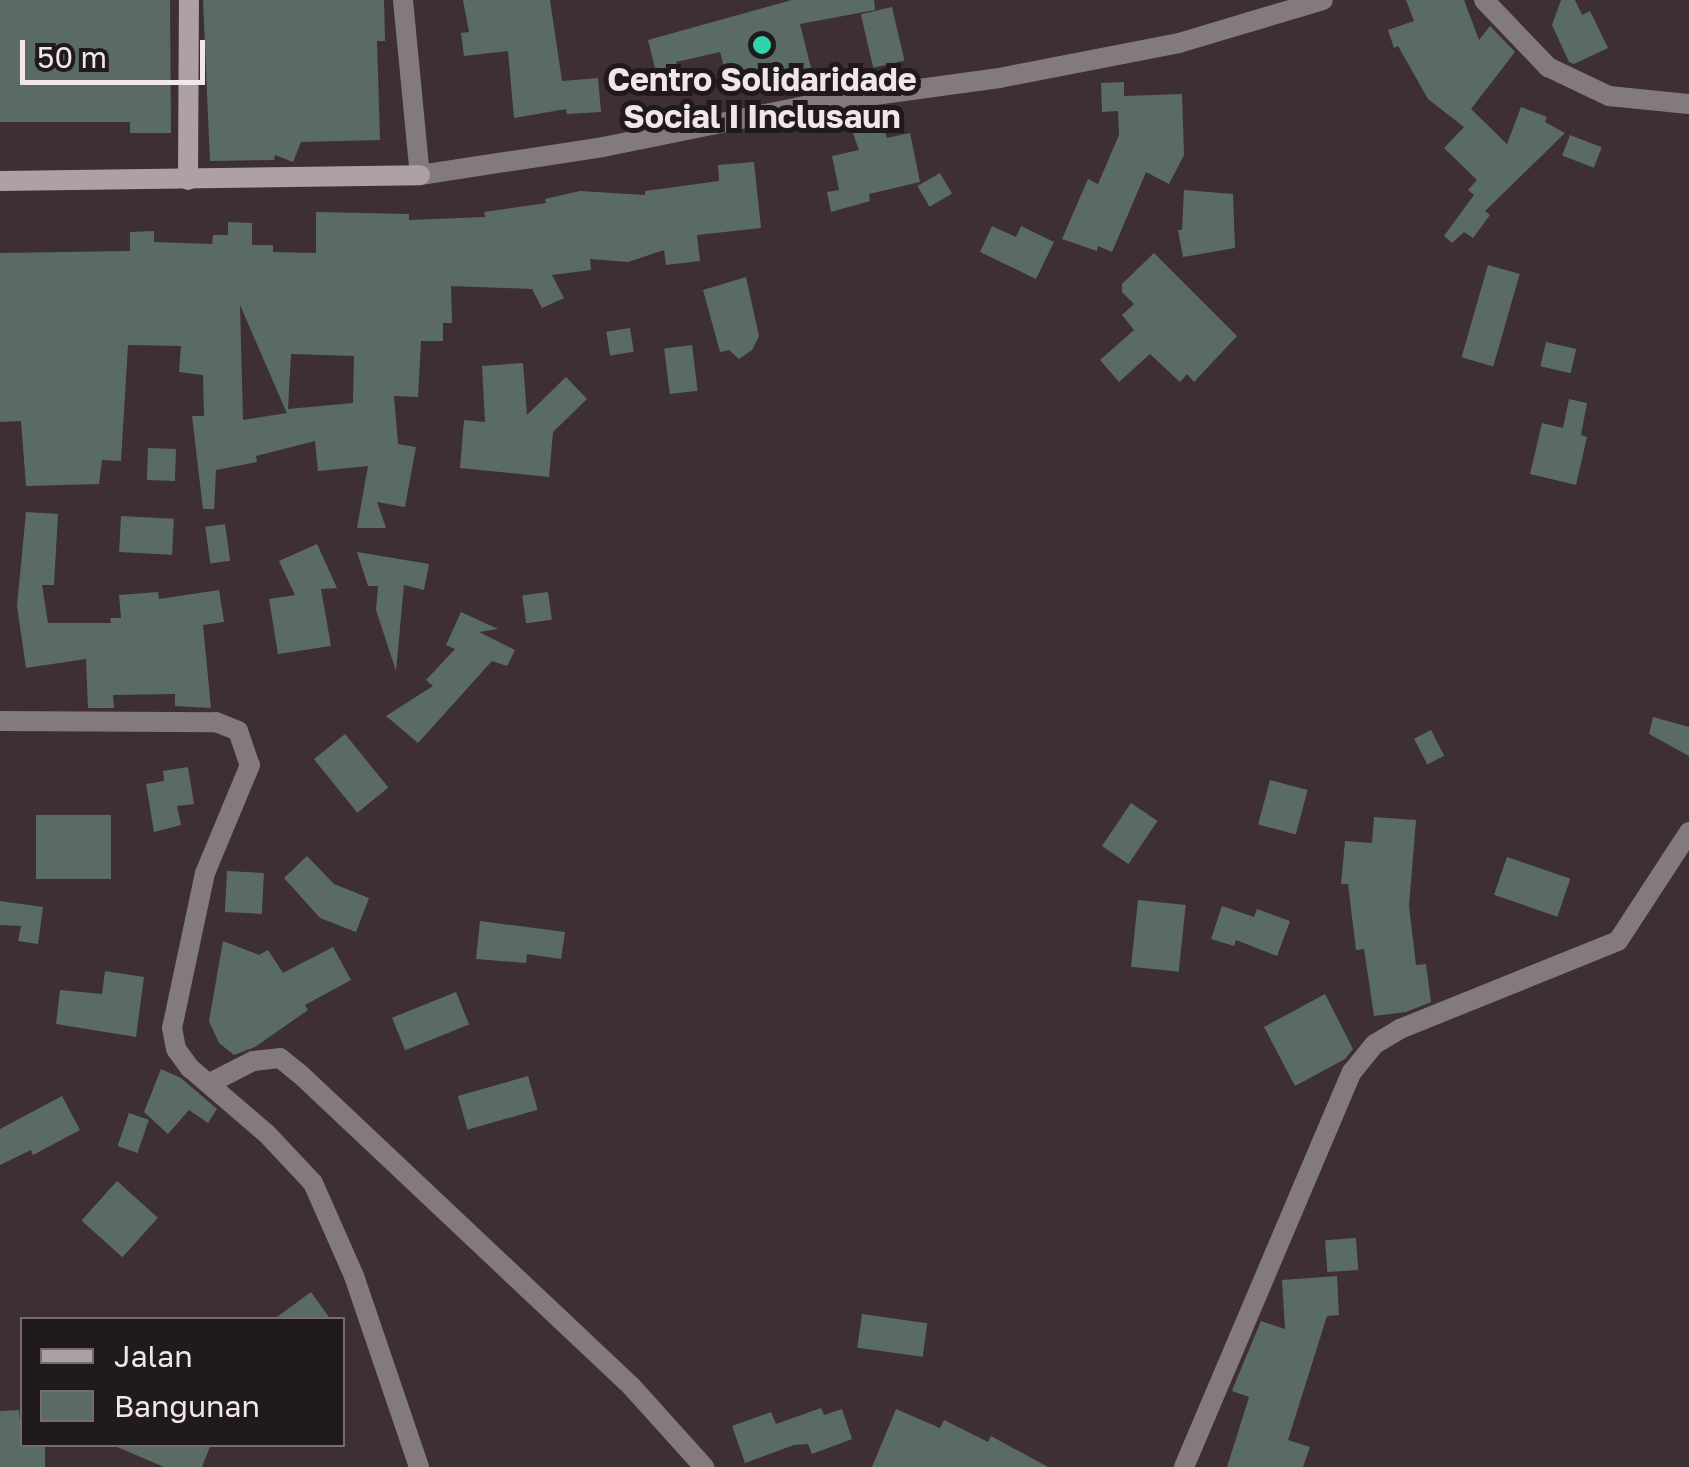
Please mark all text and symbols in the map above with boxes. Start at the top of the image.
scale bar [25,20,210,82]
marker: Centro Solidaridade Social I Inclusaun [751,34,773,56]
text: 50 m [37,39,107,75]
place label: Centro Solidaridade Social I Inclusaun [607,61,917,136]
legend [20,1317,345,1447]
text: Jalan [114,1338,193,1374]
text: Bangunan [114,1388,260,1424]

